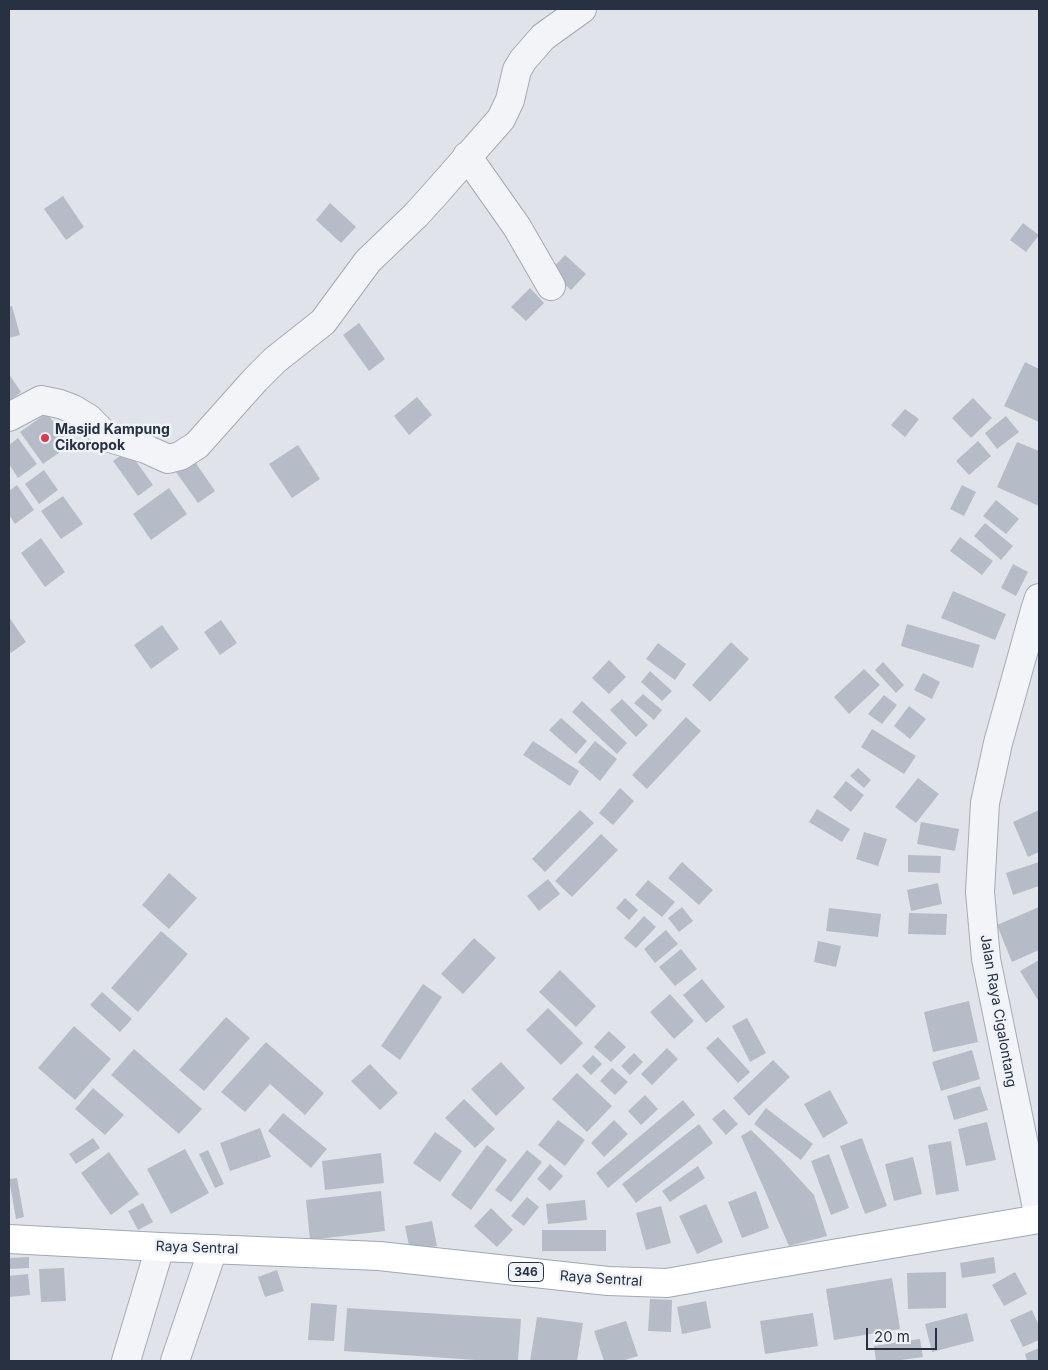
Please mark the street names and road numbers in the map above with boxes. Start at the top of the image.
street label: Jalan Raya Cigalontang [976,933,1020,1089]
street label: Raya Sentral [155,1238,239,1258]
road number: 346 [508,1262,544,1282]
street label: Raya Sentral [559,1268,643,1290]

